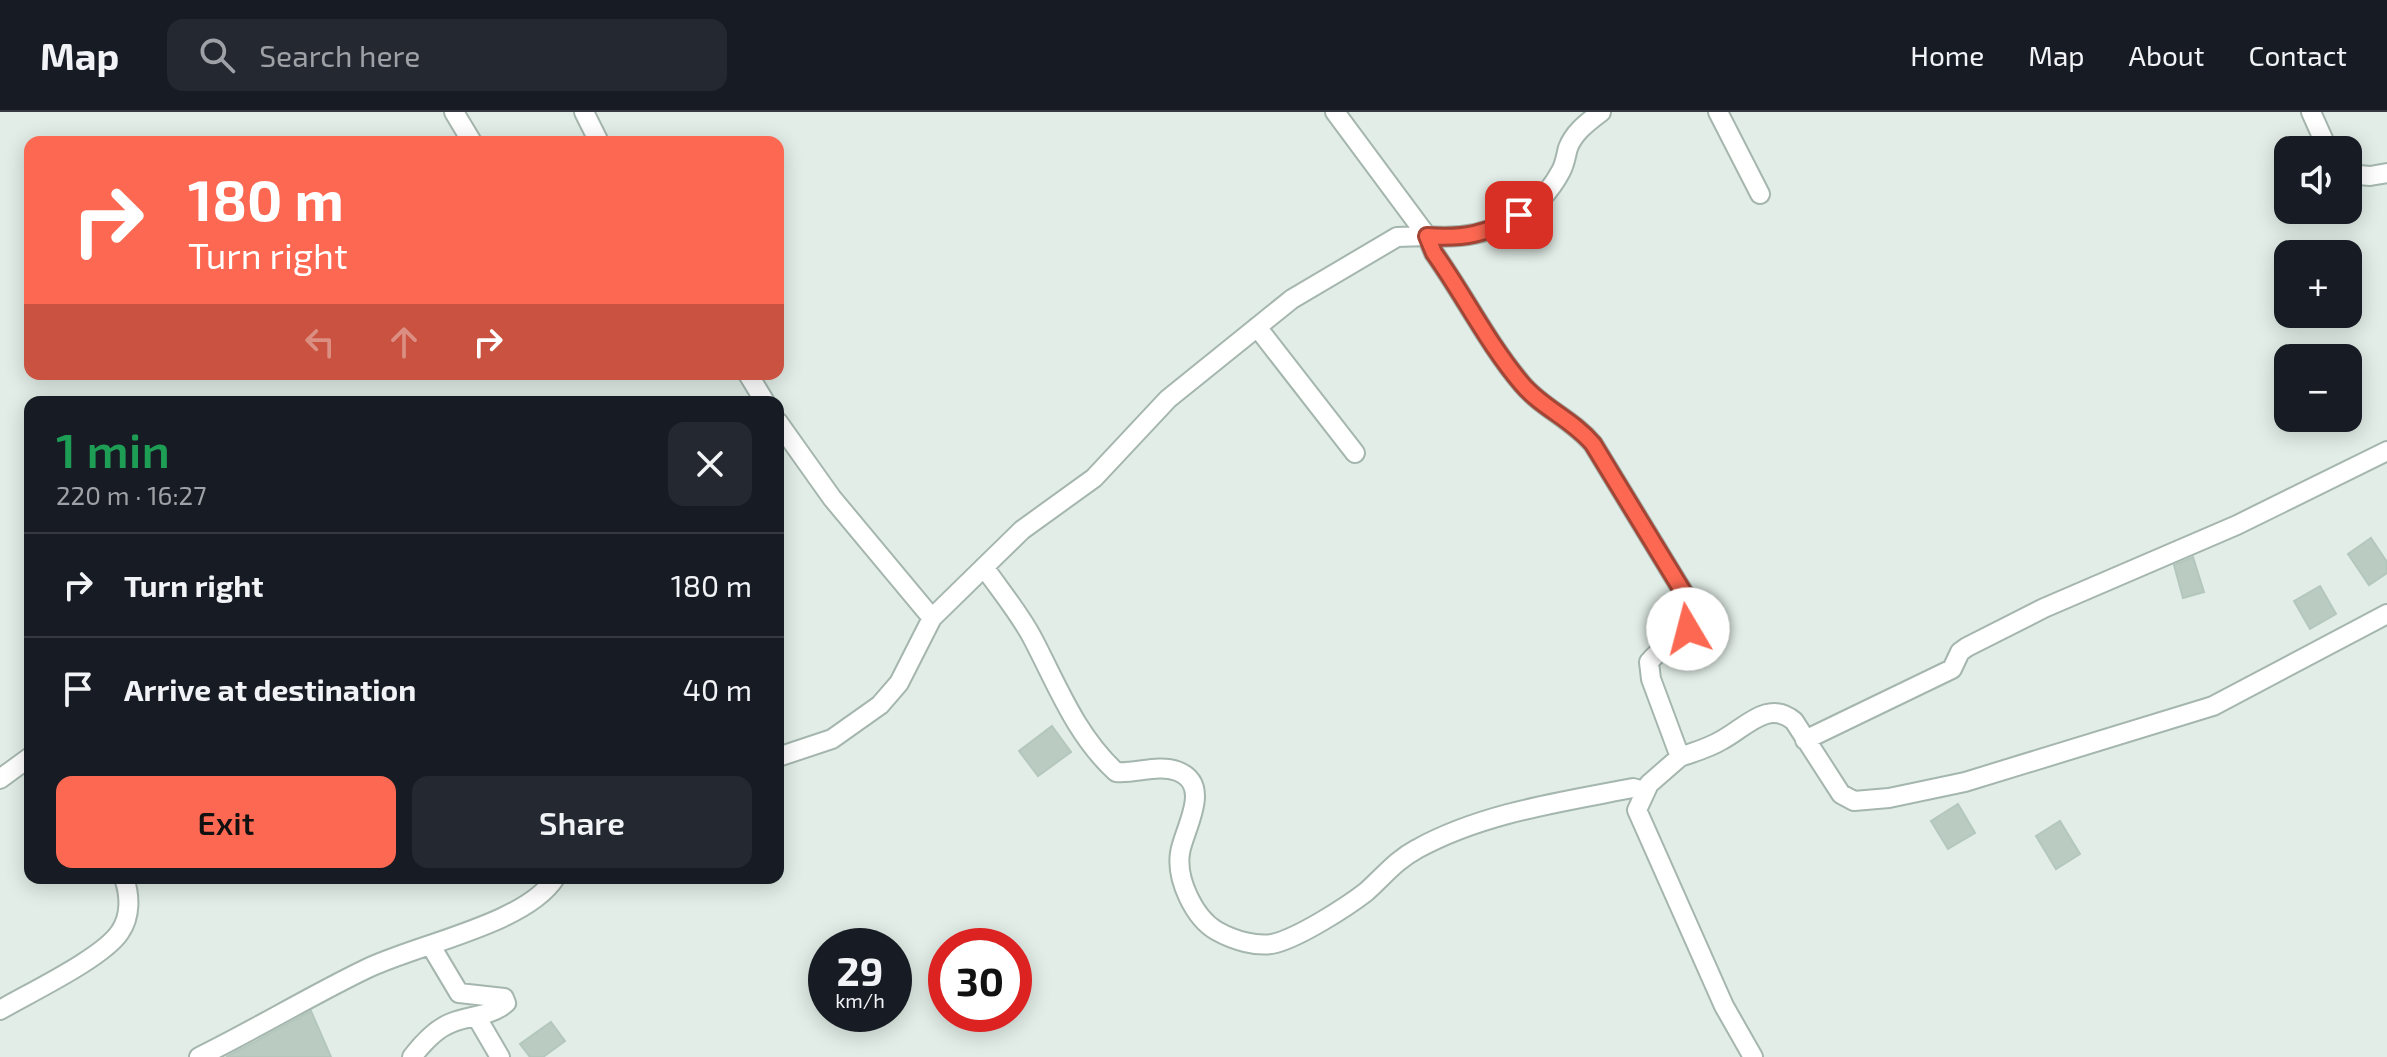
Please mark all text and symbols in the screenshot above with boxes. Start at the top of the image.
search box [167,19,727,91]
text: Map [40,32,119,78]
icon: search [195,33,239,77]
text: Search here [259,37,420,73]
text: Home [1910,38,1984,72]
text: Map [2028,38,2085,72]
text: About [2129,38,2204,72]
text: Contact [2248,38,2347,72]
map controls [2274,136,2362,432]
button: sound [2274,136,2362,224]
text: 180 m [188,165,344,232]
icon: right [56,168,160,272]
pin [1485,181,1553,249]
icon: arrive [1497,193,1541,237]
text: Turn right [188,233,348,276]
button: + [2274,240,2362,328]
icon: left [298,320,342,364]
icon: ahead [382,320,426,364]
icon: right [466,320,510,364]
button: − [2274,344,2362,432]
text: 1 min [56,420,170,478]
button: close [668,422,752,506]
text: 220 m · 16:27 [56,479,207,510]
icon: right [56,563,100,607]
text: Turn right [124,567,264,603]
text: 180 m [671,567,752,603]
position arrow [1646,587,1730,671]
icon: arrive [56,667,100,711]
text: Arrive at destination [124,671,416,707]
text: 40 m [682,671,752,707]
button: Exit [56,776,396,868]
button: Share [412,776,752,868]
speed limit sign: 30 [928,928,1032,1032]
text: 29 [837,946,883,994]
text: km/h [835,988,885,1012]

